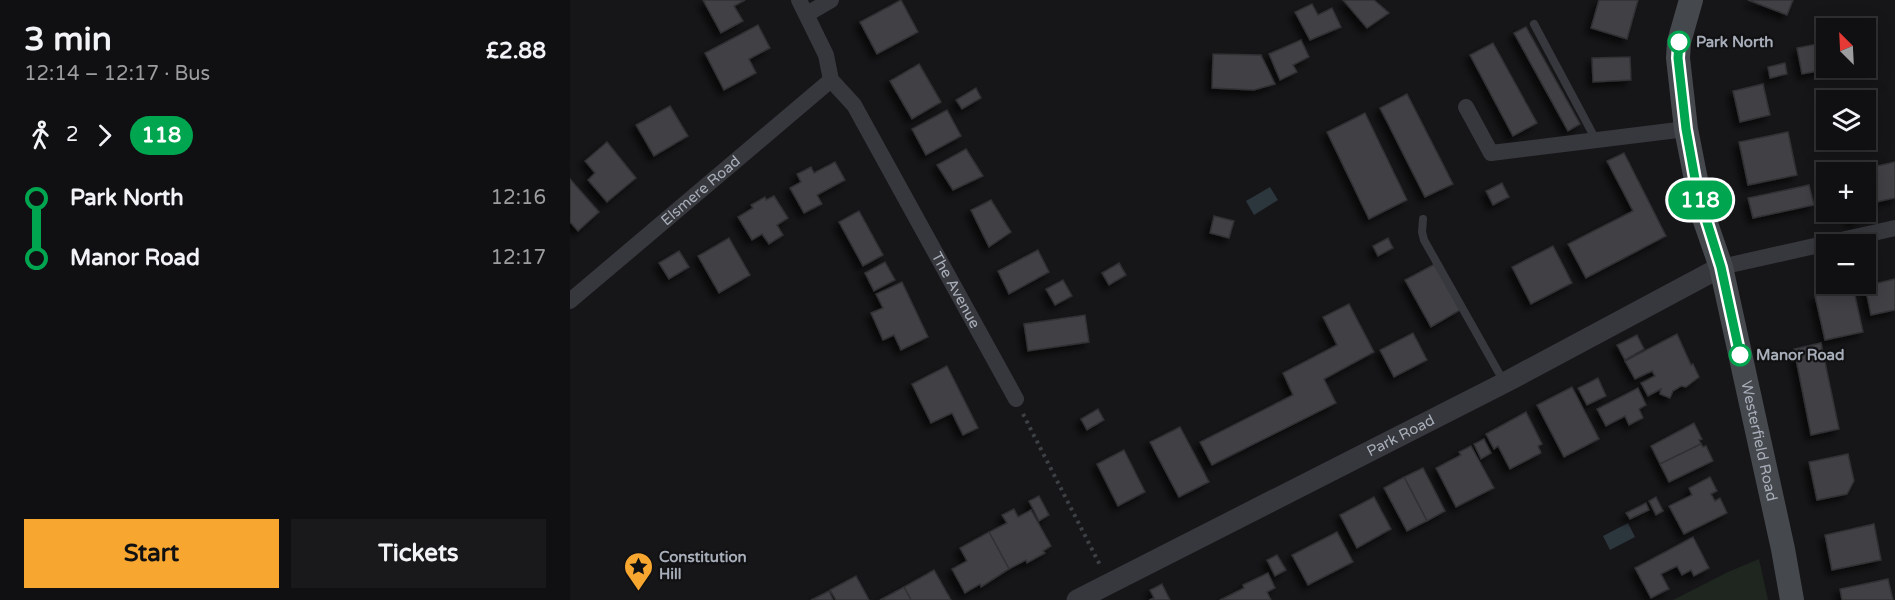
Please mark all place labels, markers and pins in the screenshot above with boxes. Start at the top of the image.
marker: Park North [1668,31,1690,53]
place label: Park North [1696,33,1774,51]
marker: Manor Road [1729,344,1751,366]
place label: Manor Road [1756,346,1845,364]
place label: Constitution Hill [659,548,747,583]
place icon: Constitution Hill [622,550,654,592]

